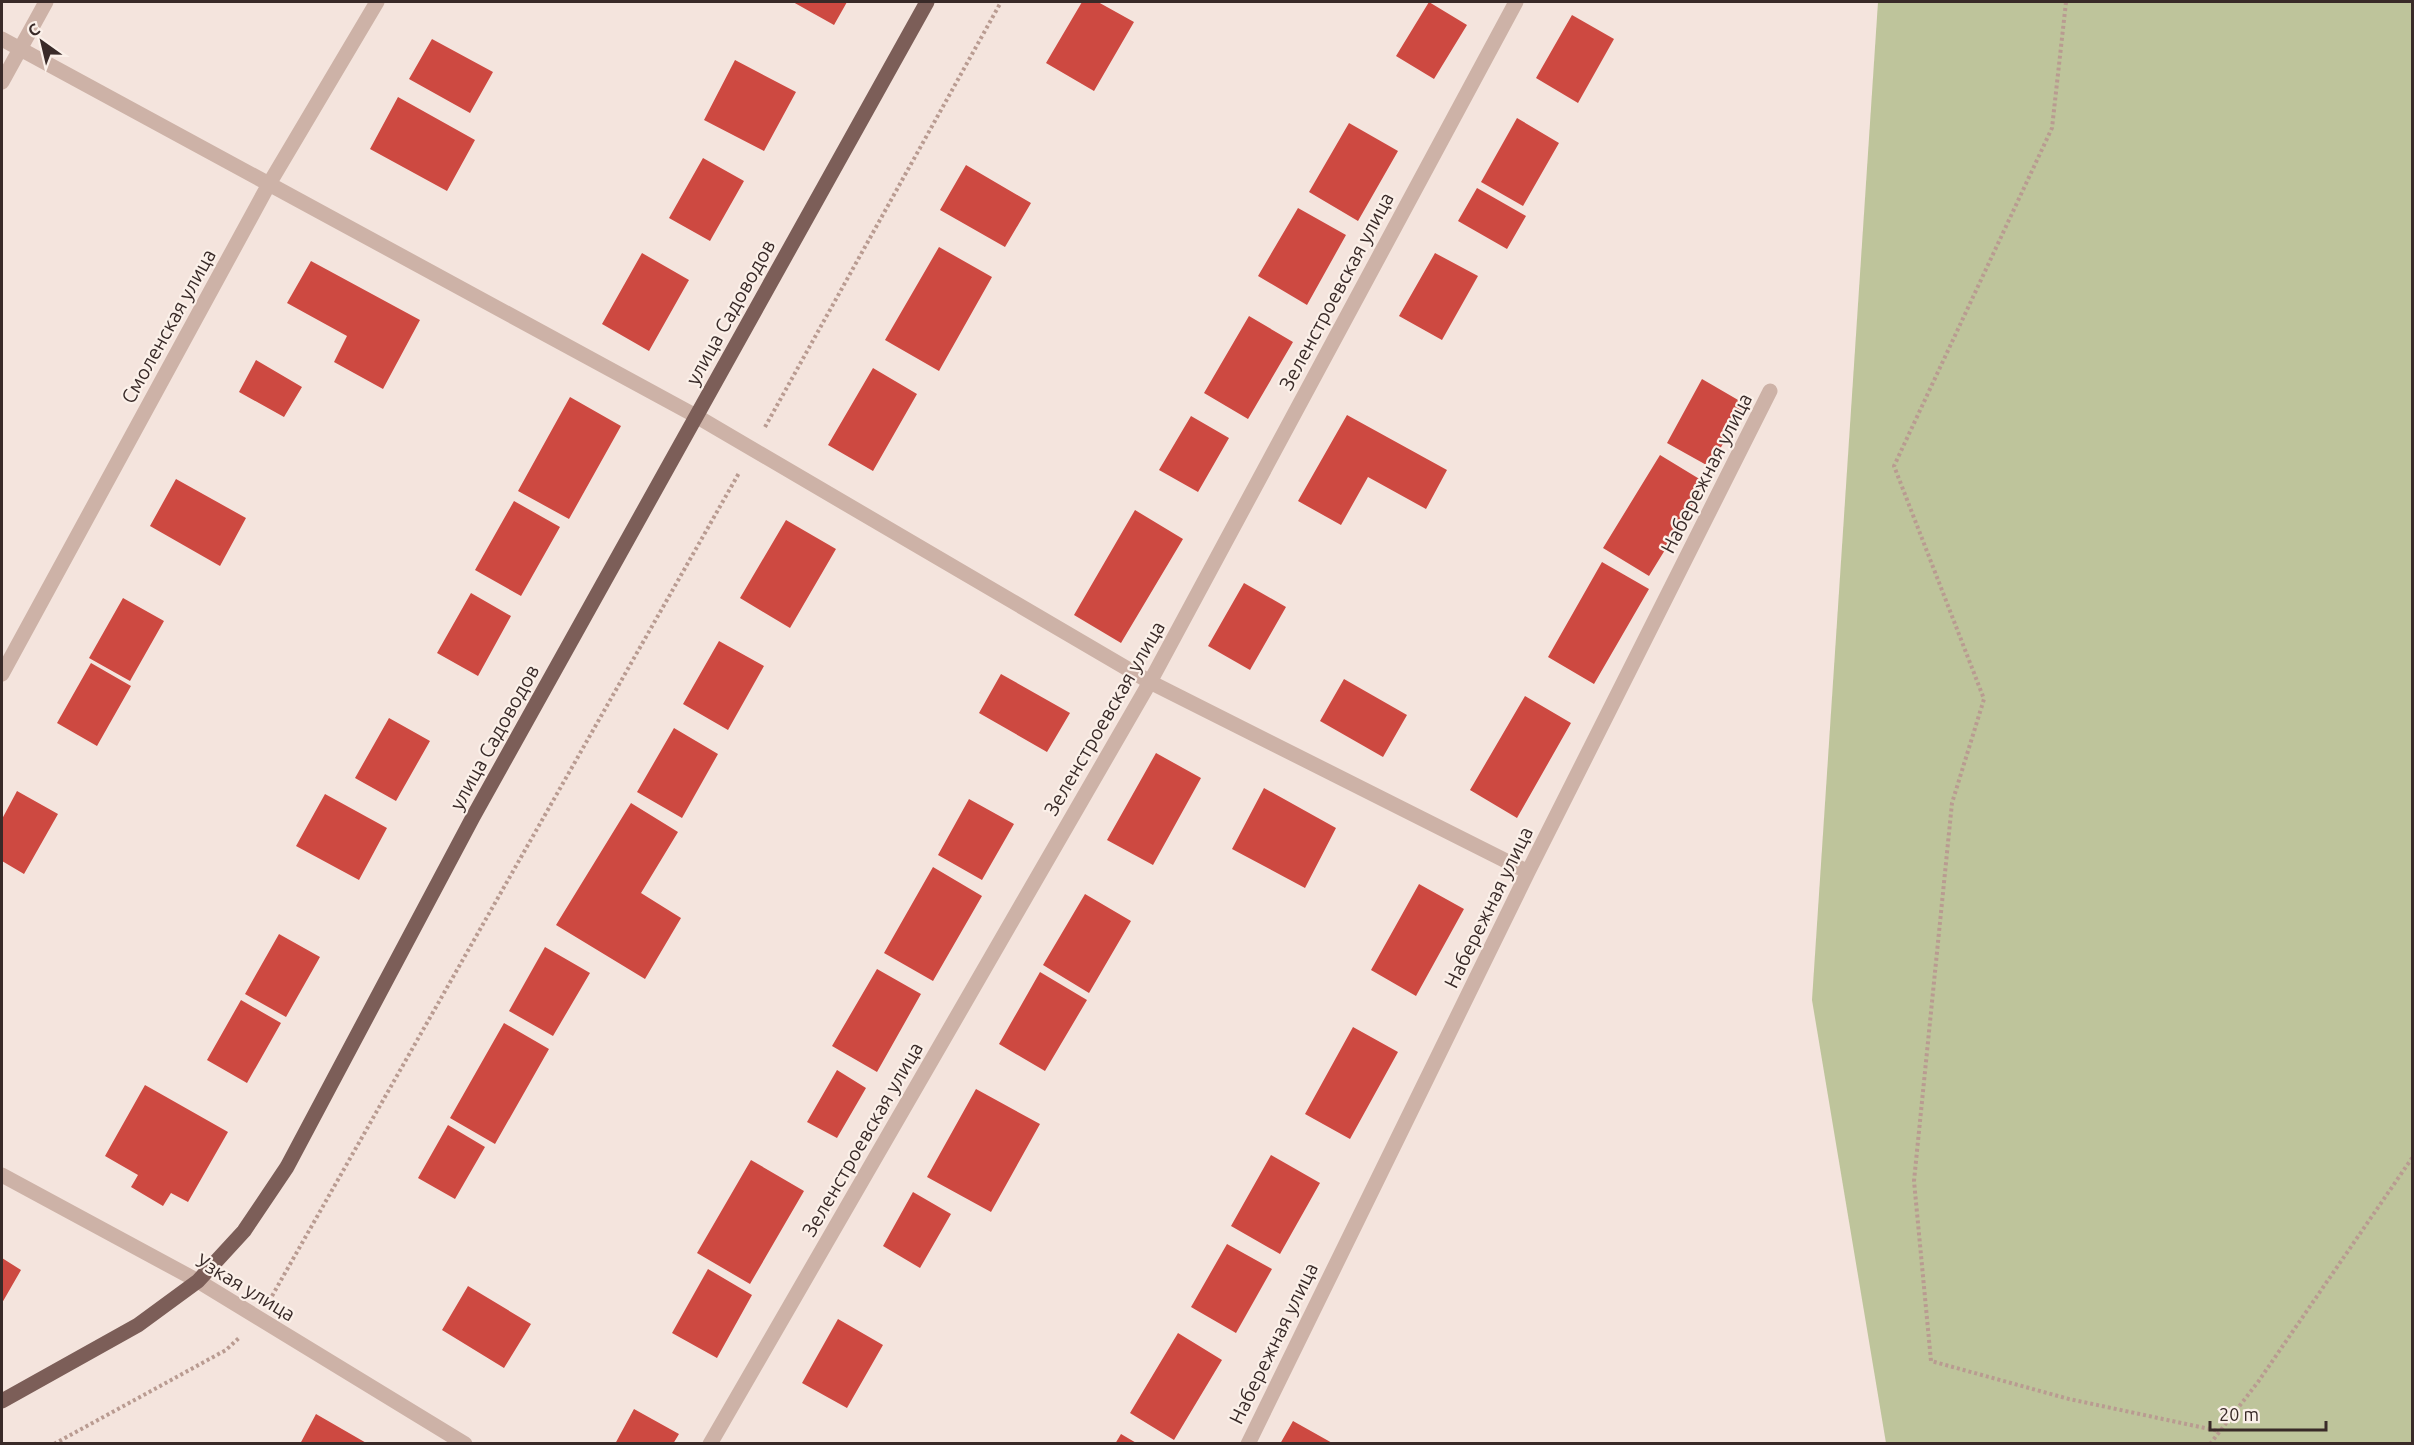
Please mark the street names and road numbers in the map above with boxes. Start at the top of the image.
street label: Зеленстроевская улица [1274,188,1398,394]
street label: улица Садоводов [681,235,779,389]
street label: Смоленская улица [116,245,220,407]
street label: Набережная улица [1656,389,1756,557]
street label: Зеленстроевская улица [1039,617,1169,819]
street label: улица Садоводов [445,660,543,814]
street label: Набережная улица [1439,823,1537,991]
street label: Зеленстроевская улица [797,1038,927,1240]
street label: Узкая улица [192,1248,300,1326]
street label: Набережная улица [1224,1259,1322,1427]

